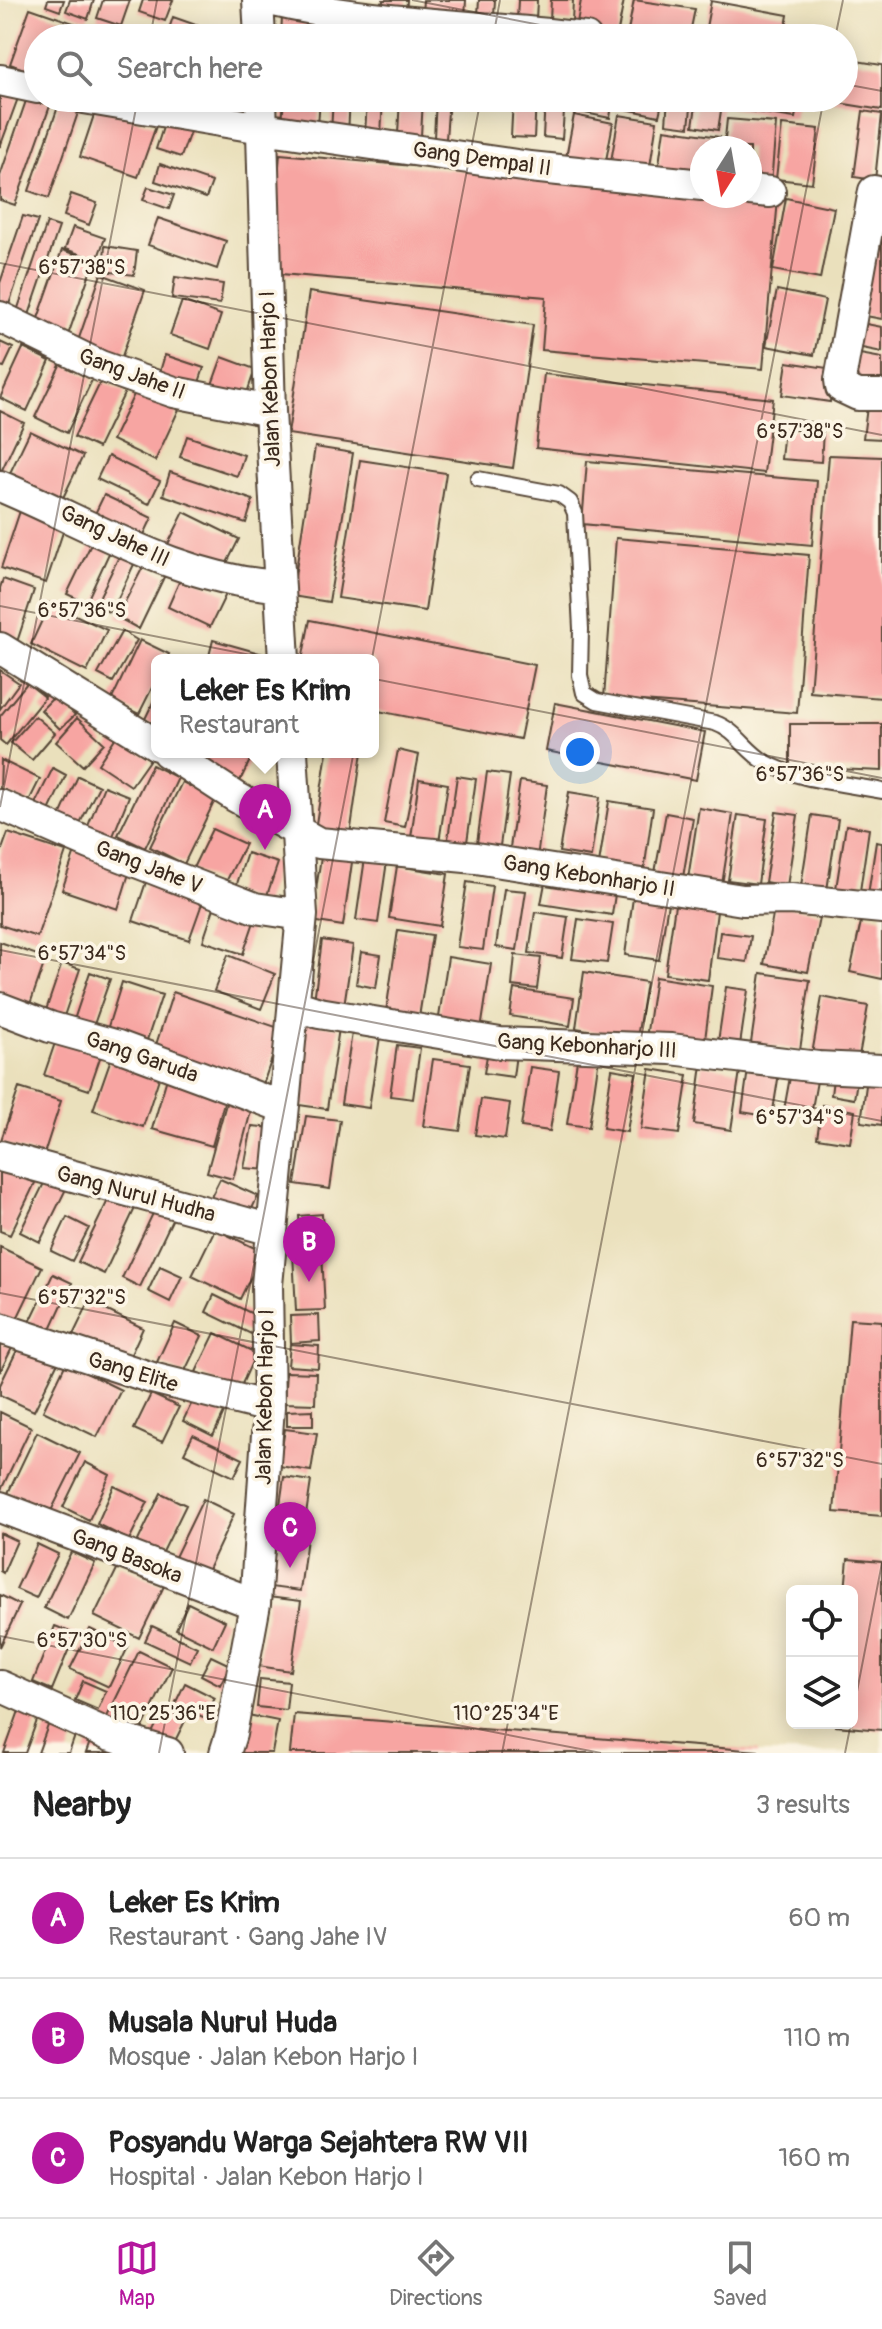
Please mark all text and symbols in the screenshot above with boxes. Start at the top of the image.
search box [24,24,858,112]
icon: search [52,46,96,90]
text: Search here [116,50,263,87]
street label: Gang Dempal II [411,135,553,183]
north arrow [690,136,762,208]
text: 6°57'38"S [39,255,125,280]
street label: Jalan Kebon Harjo I [253,290,287,468]
street label: Gang Jahe II [75,342,189,406]
text: 6°57'38"S [757,419,843,444]
street label: Gang Jahe III [56,498,174,574]
text: 6°57'36"S [38,598,126,623]
popup [151,654,379,758]
text: Leker Es Krim [179,672,351,709]
text: Restaurant [179,709,299,741]
your location [560,732,600,772]
text: 6°57'36"S [756,762,844,787]
pin: A [239,784,291,850]
street label: Gang Jahe V [92,834,206,900]
street label: Gang Kebonharjo II [501,849,677,903]
text: 6°57'34"S [38,941,126,966]
street label: Gang Garuda [82,1025,202,1089]
street label: Gang Kebonharjo III [496,1027,678,1065]
text: 6°57'34"S [756,1105,844,1130]
street label: Gang Nurul Hudha [53,1159,219,1229]
pin: B [283,1216,335,1282]
text: 6°57'32"S [38,1285,126,1310]
street label: Jalan Kebon Harjo I [249,1309,281,1485]
street label: Gang Elite [85,1345,182,1399]
text: 6°57'32"S [756,1448,844,1473]
pin: C [264,1502,316,1568]
street label: Gang Basoka [68,1522,186,1590]
map controls [786,1585,858,1729]
button: locate [786,1585,858,1657]
text: 6°57'30"S [37,1628,127,1653]
button: layers [786,1657,858,1729]
text: 110°25'36"E [110,1701,216,1726]
text: 110°25'34"E [453,1701,559,1726]
text: Nearby [32,1784,131,1827]
text: 3 results [756,1789,850,1821]
text: Leker Es Krim [108,1884,280,1921]
text: A [50,1902,66,1934]
text: 60 m [788,1902,850,1934]
text: Restaurant · Gang Jahe IV [108,1921,388,1953]
text: Musala Nurul Huda [108,2004,337,2041]
text: B [51,2022,65,2054]
text: 110 m [783,2022,850,2054]
text: Mosque · Jalan Kebon Harjo I [108,2041,419,2073]
text: Posyandu Warga Sejahtera RW VII [108,2124,529,2161]
text: C [50,2142,66,2174]
text: 160 m [778,2142,850,2174]
text: Hospital · Jalan Kebon Harjo I [108,2161,424,2193]
tab: Map [115,2236,159,2312]
tab: Directions [389,2236,482,2312]
tab: Saved [712,2236,767,2312]

